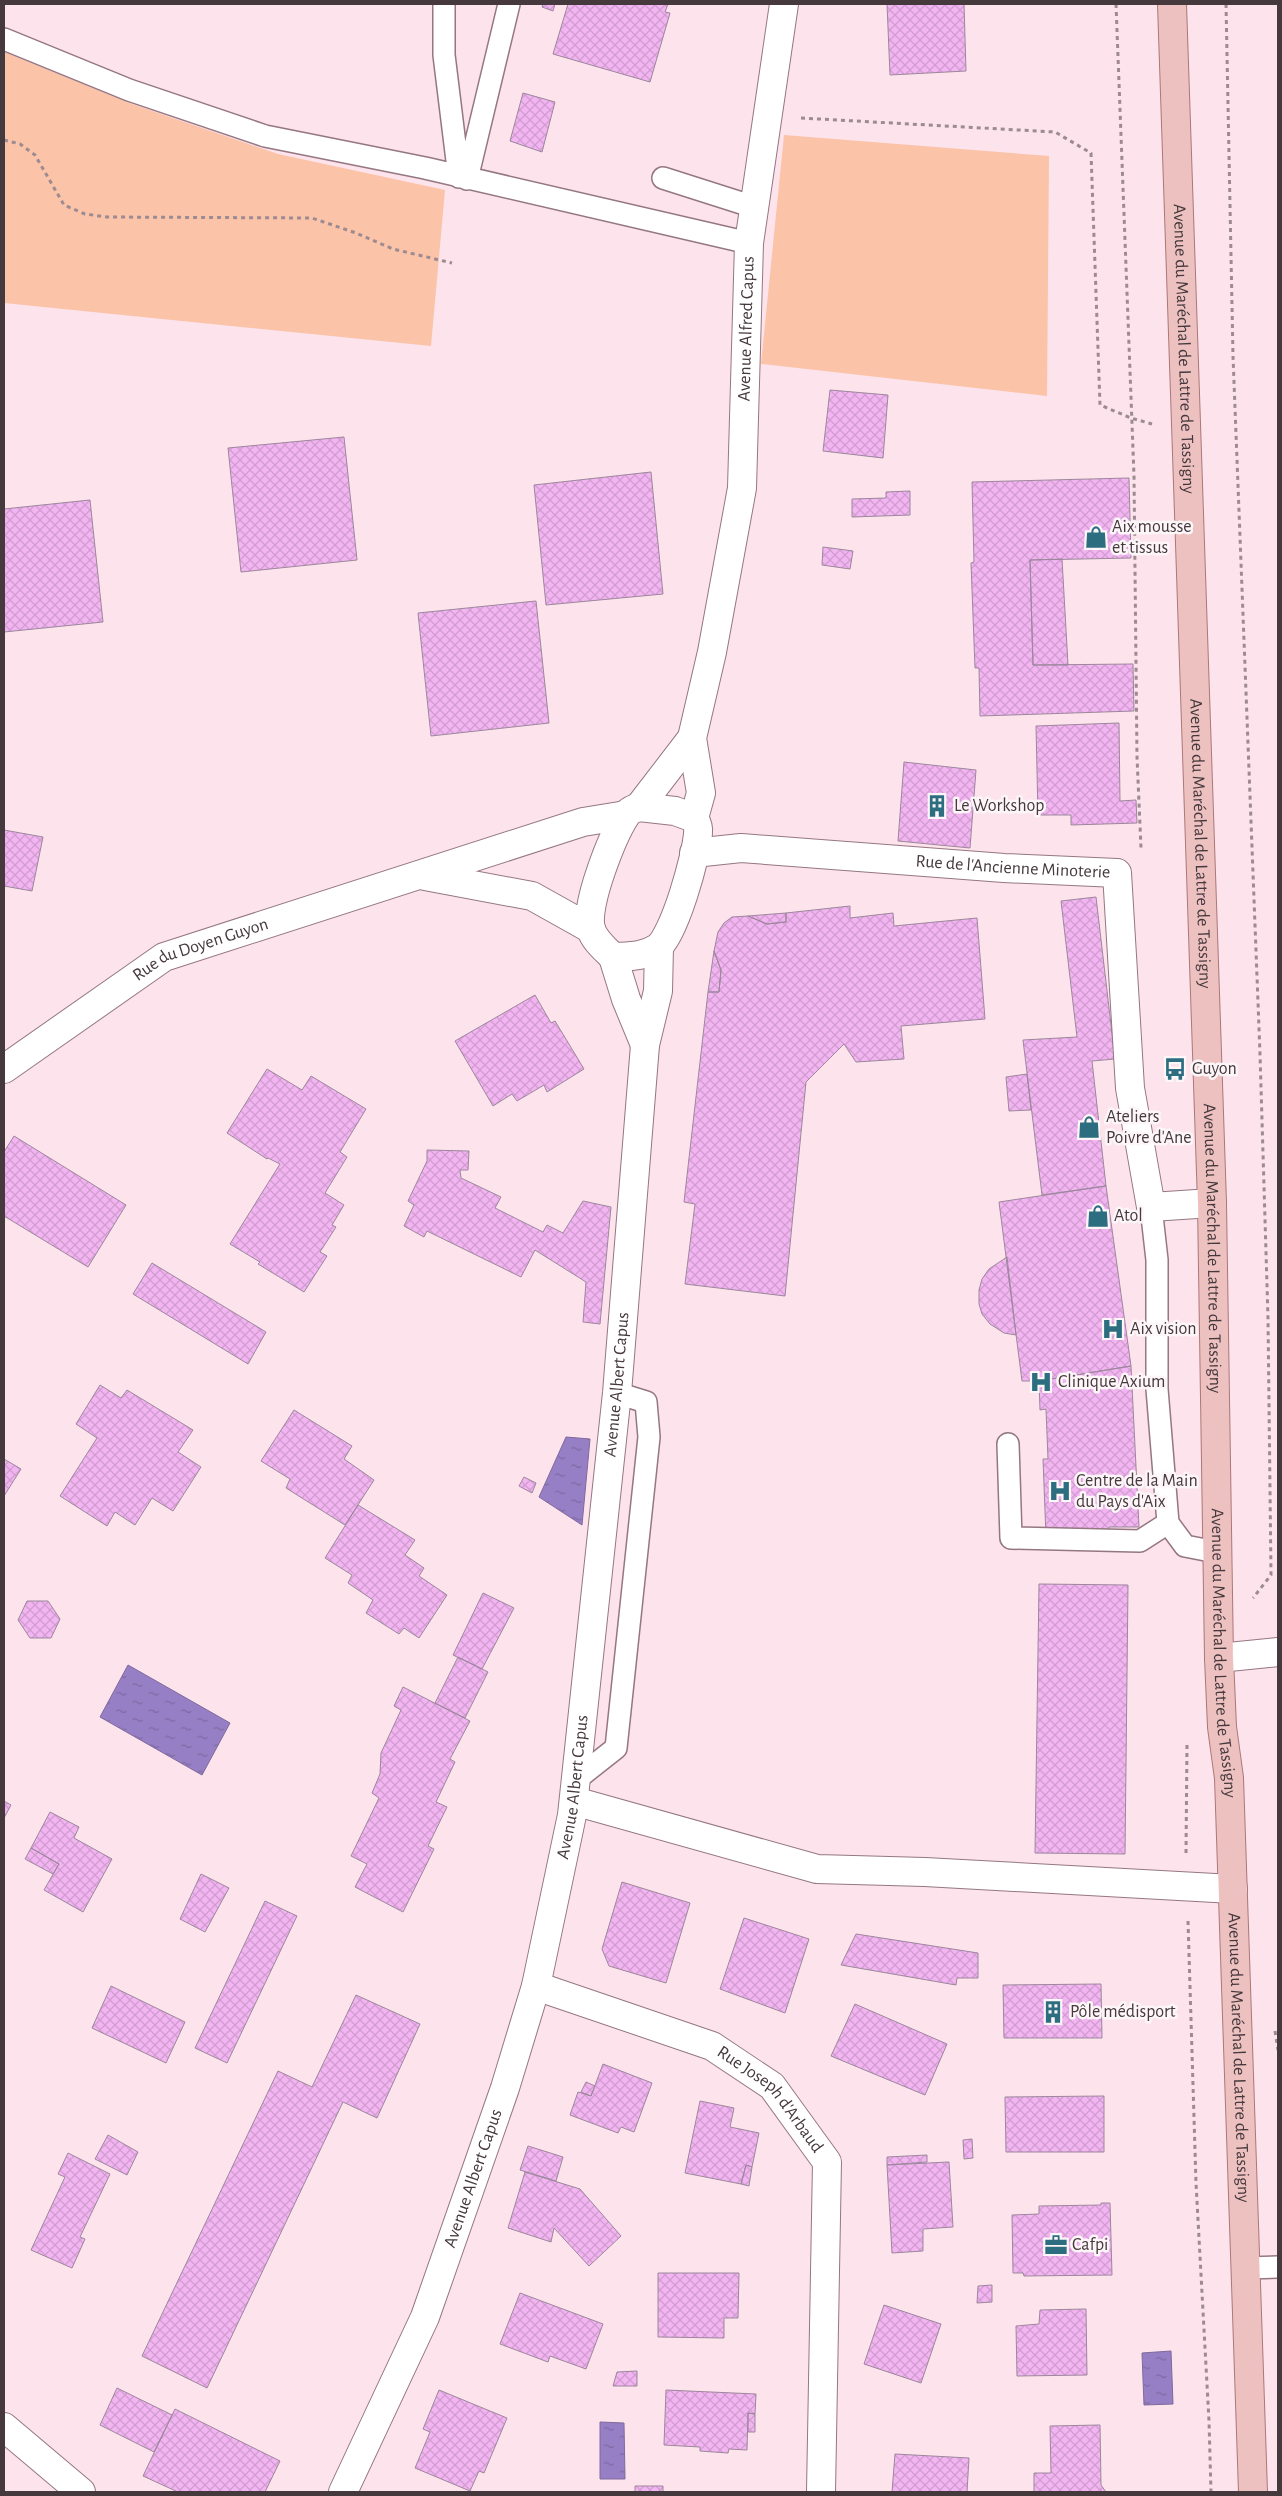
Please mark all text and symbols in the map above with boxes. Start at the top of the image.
street label: Avenue du Maréchal de Lattre de Tassigny [1170,204,1197,494]
street label: Avenue Alfred Capus [735,256,758,402]
place label: Aix mousse et tissus [1112,518,1192,557]
shop icon: Aix mousse et tissus [1083,524,1109,550]
street label: Avenue du Maréchal de Lattre de Tassigny [1186,698,1214,989]
building icon: Le Workshop [924,793,950,819]
place label: Le Workshop [954,797,1045,815]
street label: Rue de l'Ancienne Minoterie [915,852,1111,882]
street label: Rue du Doyen Guyon [130,915,271,985]
bus stop icon: Guyon [1162,1056,1188,1082]
place label: Guyon [1192,1060,1237,1078]
street label: Avenue du Maréchal de Lattre de Tassigny [1200,1103,1224,1394]
place label: Ateliers Poivre d'Ane [1106,1108,1192,1147]
shop icon: Ateliers Poivre d'Ane [1076,1114,1102,1140]
shop icon: Atol [1085,1203,1111,1229]
place label: Atol [1114,1207,1143,1225]
street label: Avenue Albert Capus [601,1311,632,1458]
hospital icon: Aix vision [1100,1316,1126,1342]
place label: Aix vision [1130,1320,1197,1338]
hospital icon: Clinique Axium [1028,1369,1054,1395]
place label: Clinique Axium [1058,1373,1165,1391]
place label: Centre de la Main du Pays d'Aix [1076,1472,1198,1511]
hospital icon: Centre de la Main du Pays d'Aix [1047,1478,1073,1504]
street label: Avenue du Maréchal de Lattre de Tassigny [1208,1508,1239,1798]
street label: Avenue Albert Capus [554,1714,592,1861]
street label: Avenue du Maréchal de Lattre de Tassigny [1225,1912,1252,2203]
building icon: Pôle médisport [1040,1999,1066,2025]
place label: Pôle médisport [1070,2003,1176,2021]
street label: Rue Joseph d'Arbaud [714,2043,826,2156]
street label: Avenue Albert Capus [441,2107,506,2250]
office icon: Cafpi [1043,2232,1069,2258]
place label: Cafpi [1072,2236,1108,2254]

